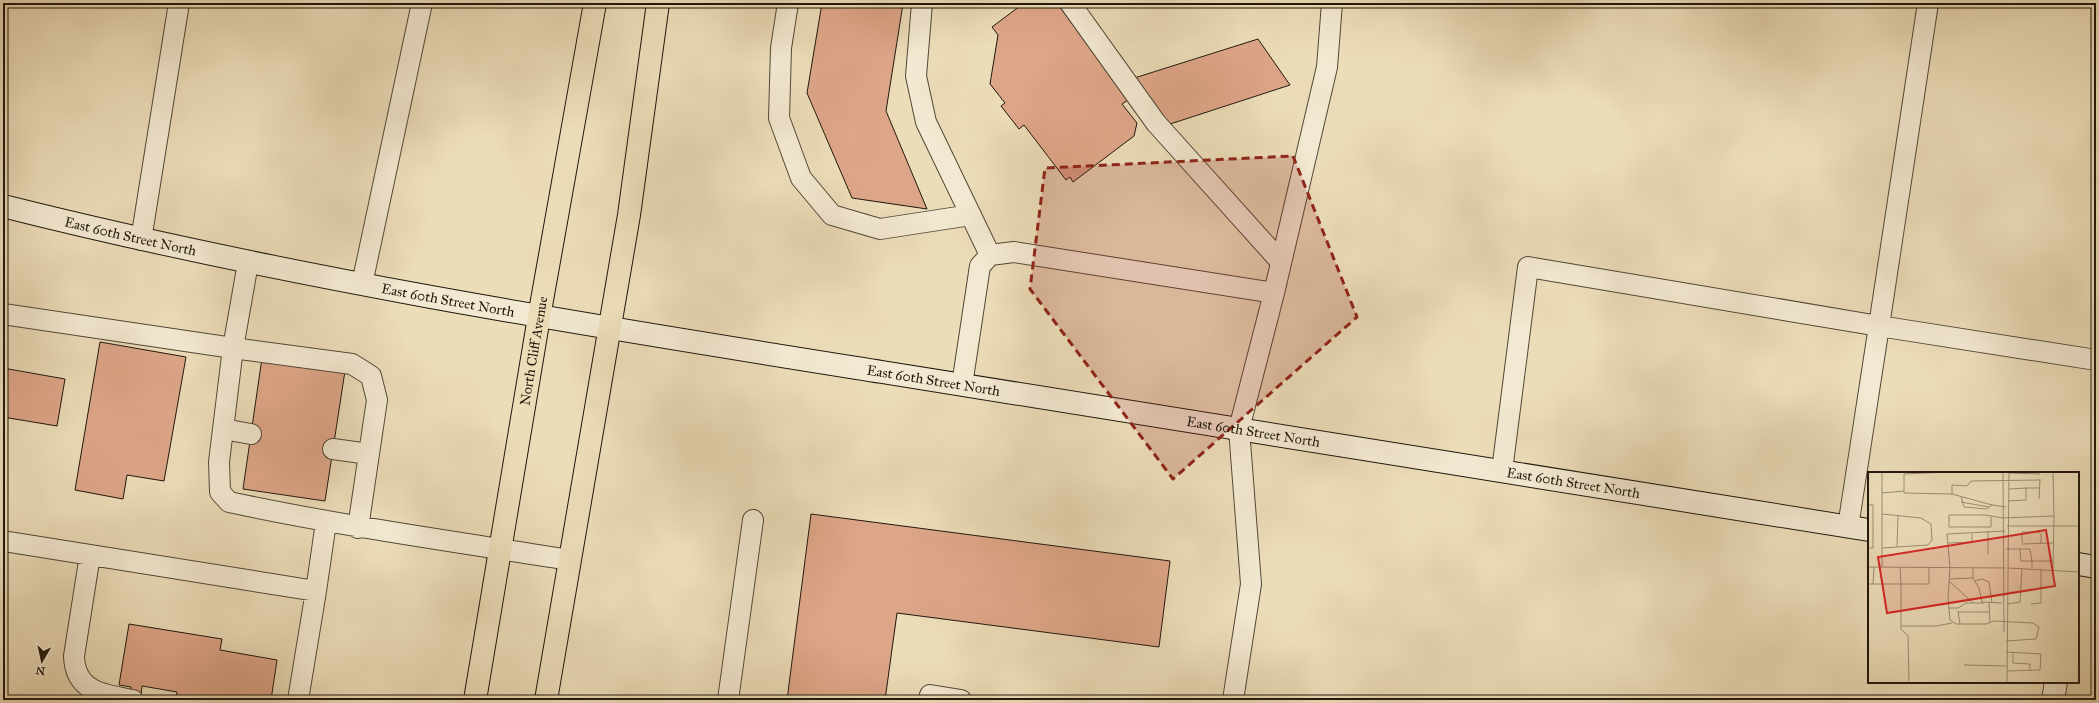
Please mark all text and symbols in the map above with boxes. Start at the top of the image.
street label: East 60th Street North [63,213,198,260]
street label: East 60th Street North [380,280,516,321]
street label: North Cliff Avenue [516,295,552,407]
street label: East 60th Street North [866,362,1002,400]
street label: East 60th Street North [1185,413,1321,451]
street label: East 60th Street North [1505,464,1641,502]
inset map [1868,472,2079,683]
north arrow [22,641,62,681]
text: N [34,663,46,678]

